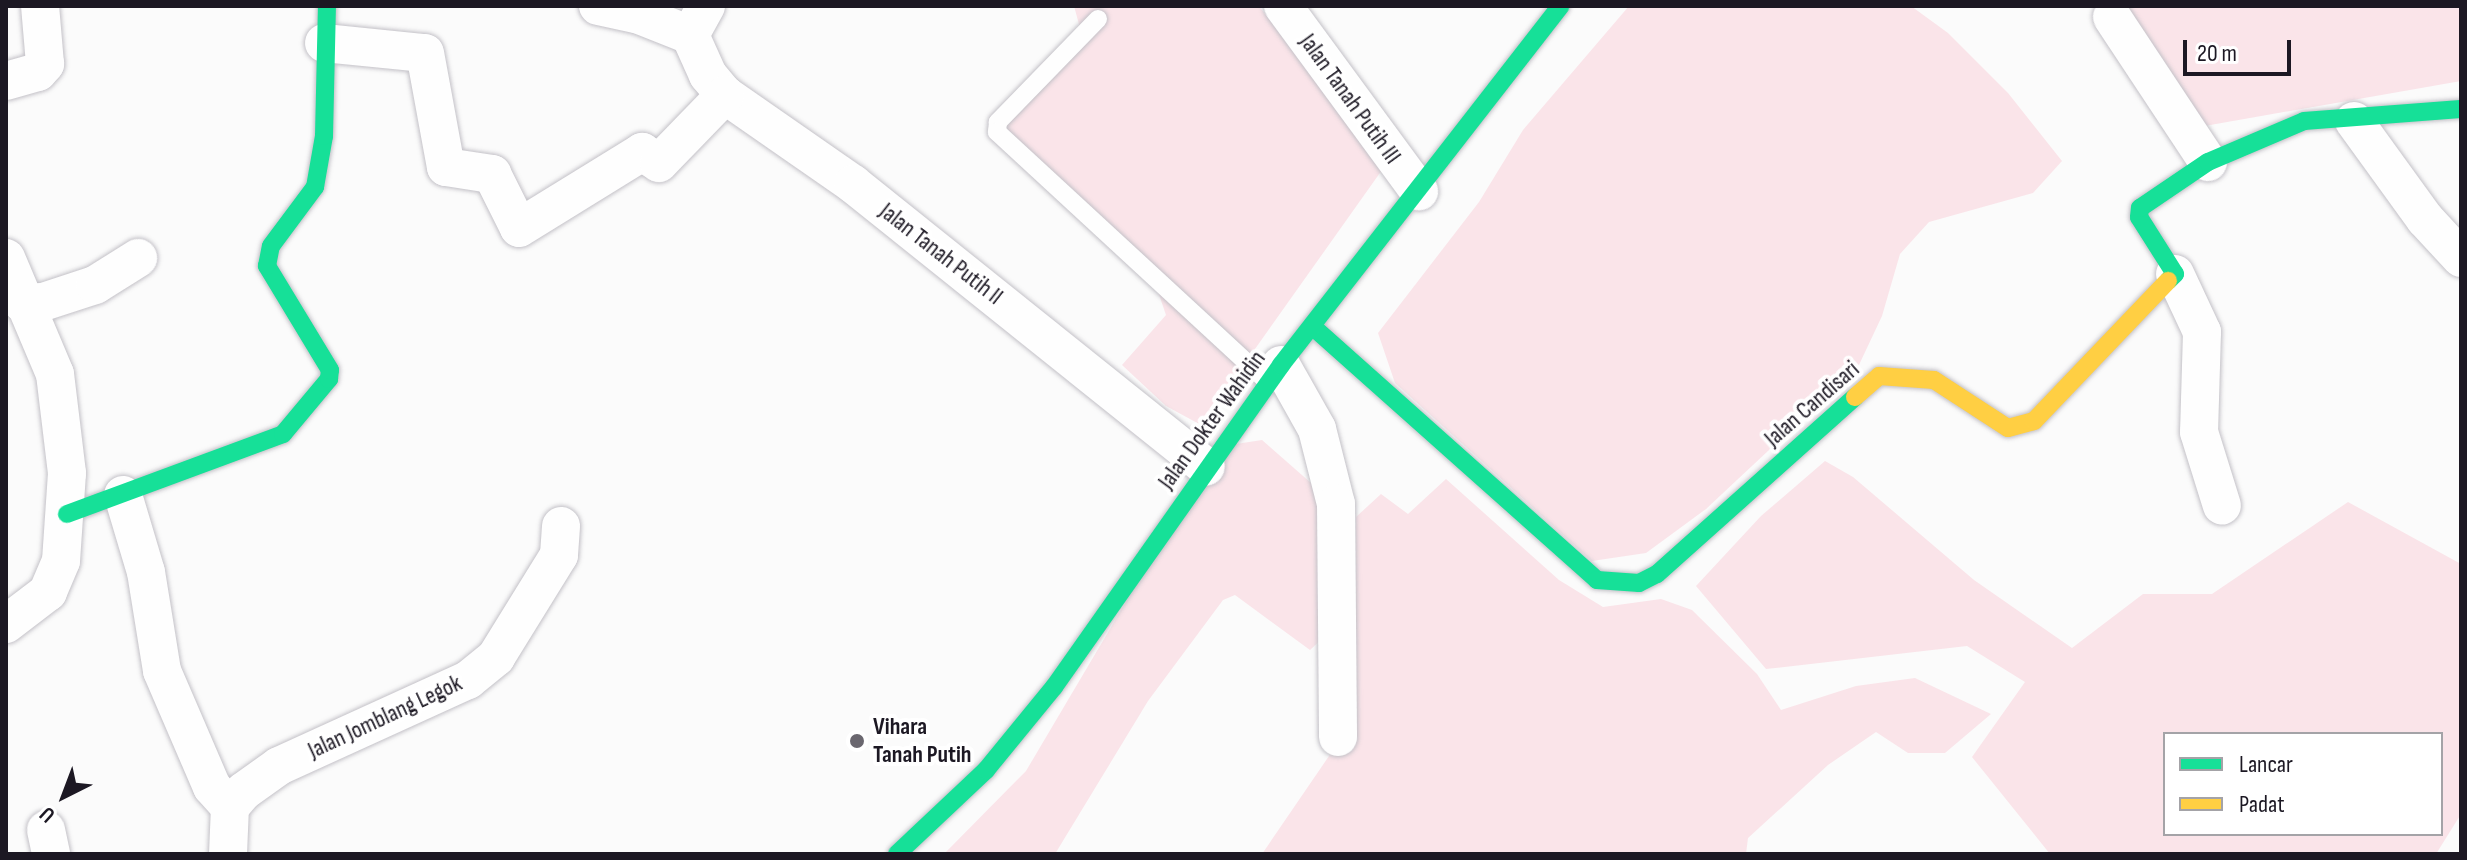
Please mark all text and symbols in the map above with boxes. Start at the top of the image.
scale bar [2187,24,2295,74]
street label: Jalan Tanah Putih III [1293,28,1407,170]
text: 20 m [2197,39,2237,68]
street label: Jalan Tanah Putih II [874,197,1008,311]
street label: Jalan Dokter Wahidin [1152,345,1272,495]
street label: Jalan Candisari [1759,355,1865,453]
street label: Jalan Jomblang Legok [303,669,467,765]
place label: Vihara Tanah Putih [873,713,972,769]
marker: Vihara Tanah Putih [848,732,866,750]
legend [2163,732,2443,836]
text: Lancar [2239,750,2293,779]
north arrow [24,756,104,836]
text: Padat [2239,790,2285,819]
text: U [34,800,61,828]

